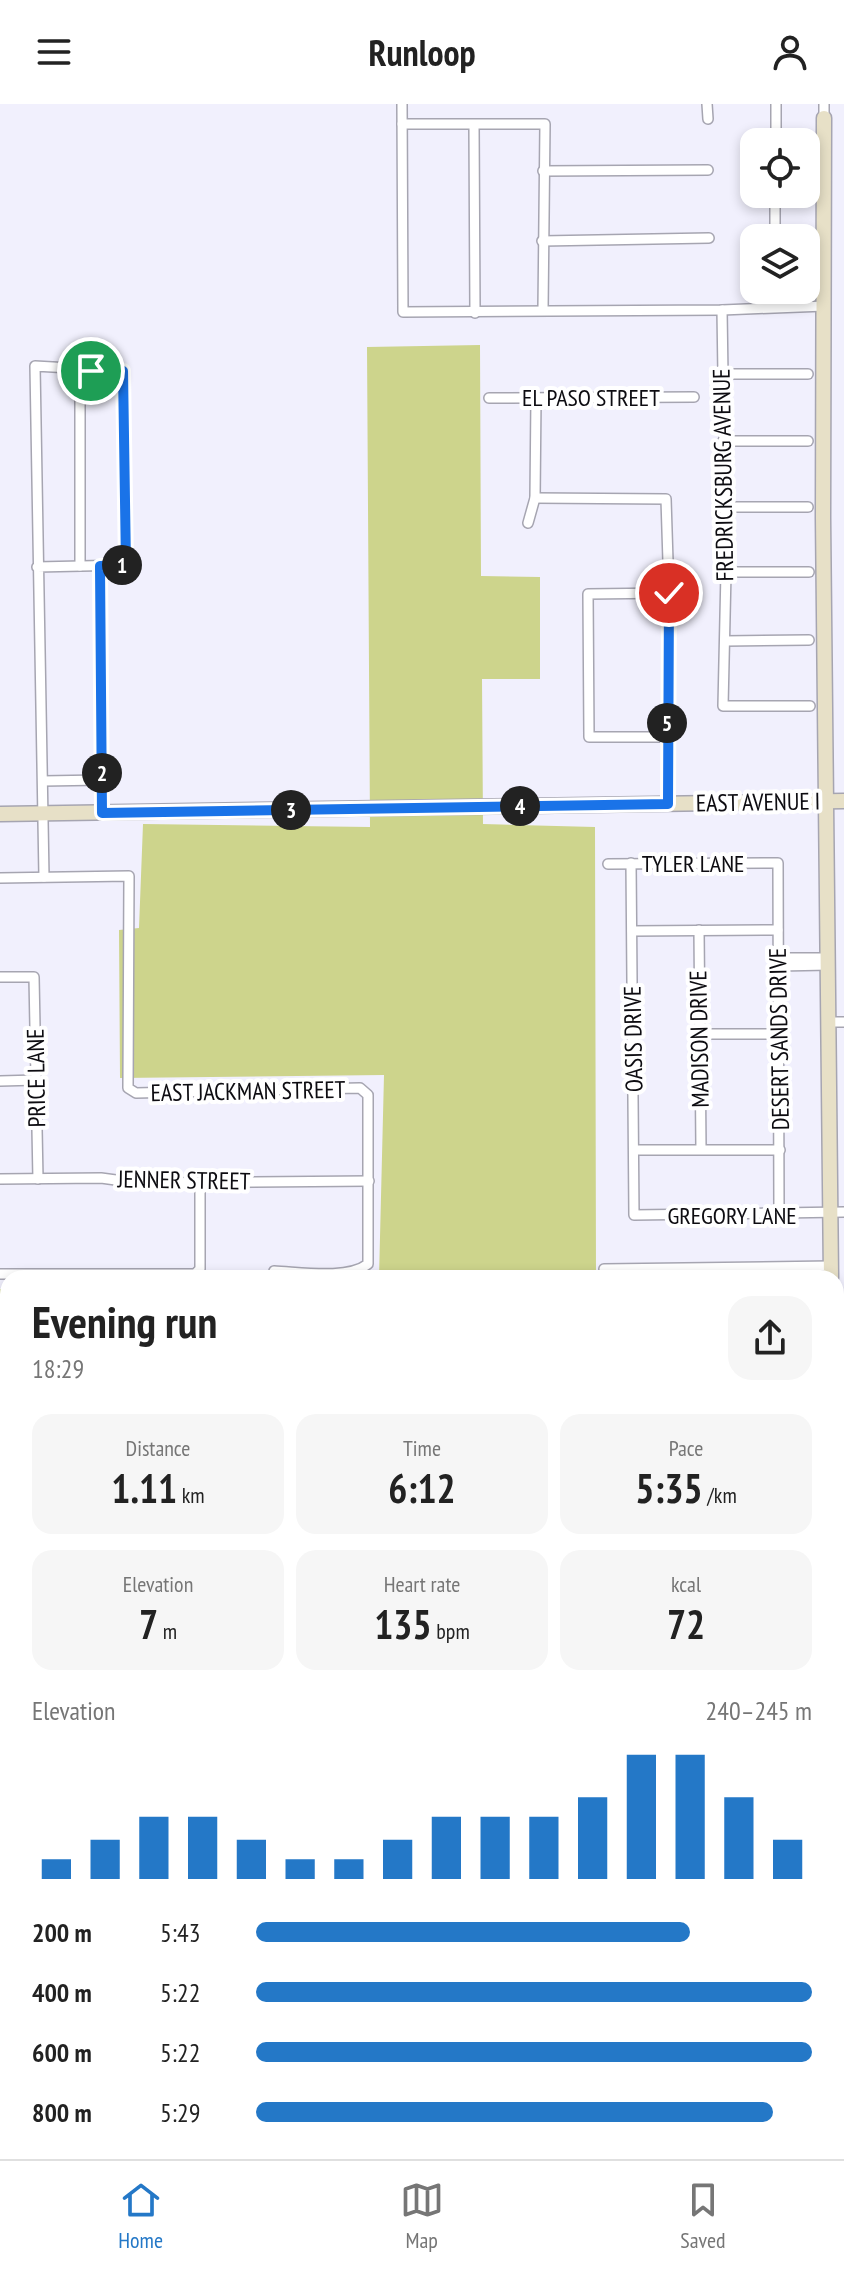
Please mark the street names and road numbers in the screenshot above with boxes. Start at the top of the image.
street label: FREDRICKSBURG AVENUE [706,368,740,582]
street label: EL PASO STREET [522,382,660,413]
street label: EAST AVENUE I [695,785,821,819]
street label: TYLER LANE [642,848,744,879]
street label: DESERT SANDS DRIVE [762,947,796,1131]
street label: MADISON DRIVE [682,970,716,1108]
street label: OASIS DRIVE [617,986,649,1092]
street label: PRICE LANE [20,1028,52,1128]
street label: EAST JACKMAN STREET [150,1074,346,1108]
street label: JENNER STREET [116,1163,251,1197]
street label: GREGORY LANE [667,1200,797,1231]

